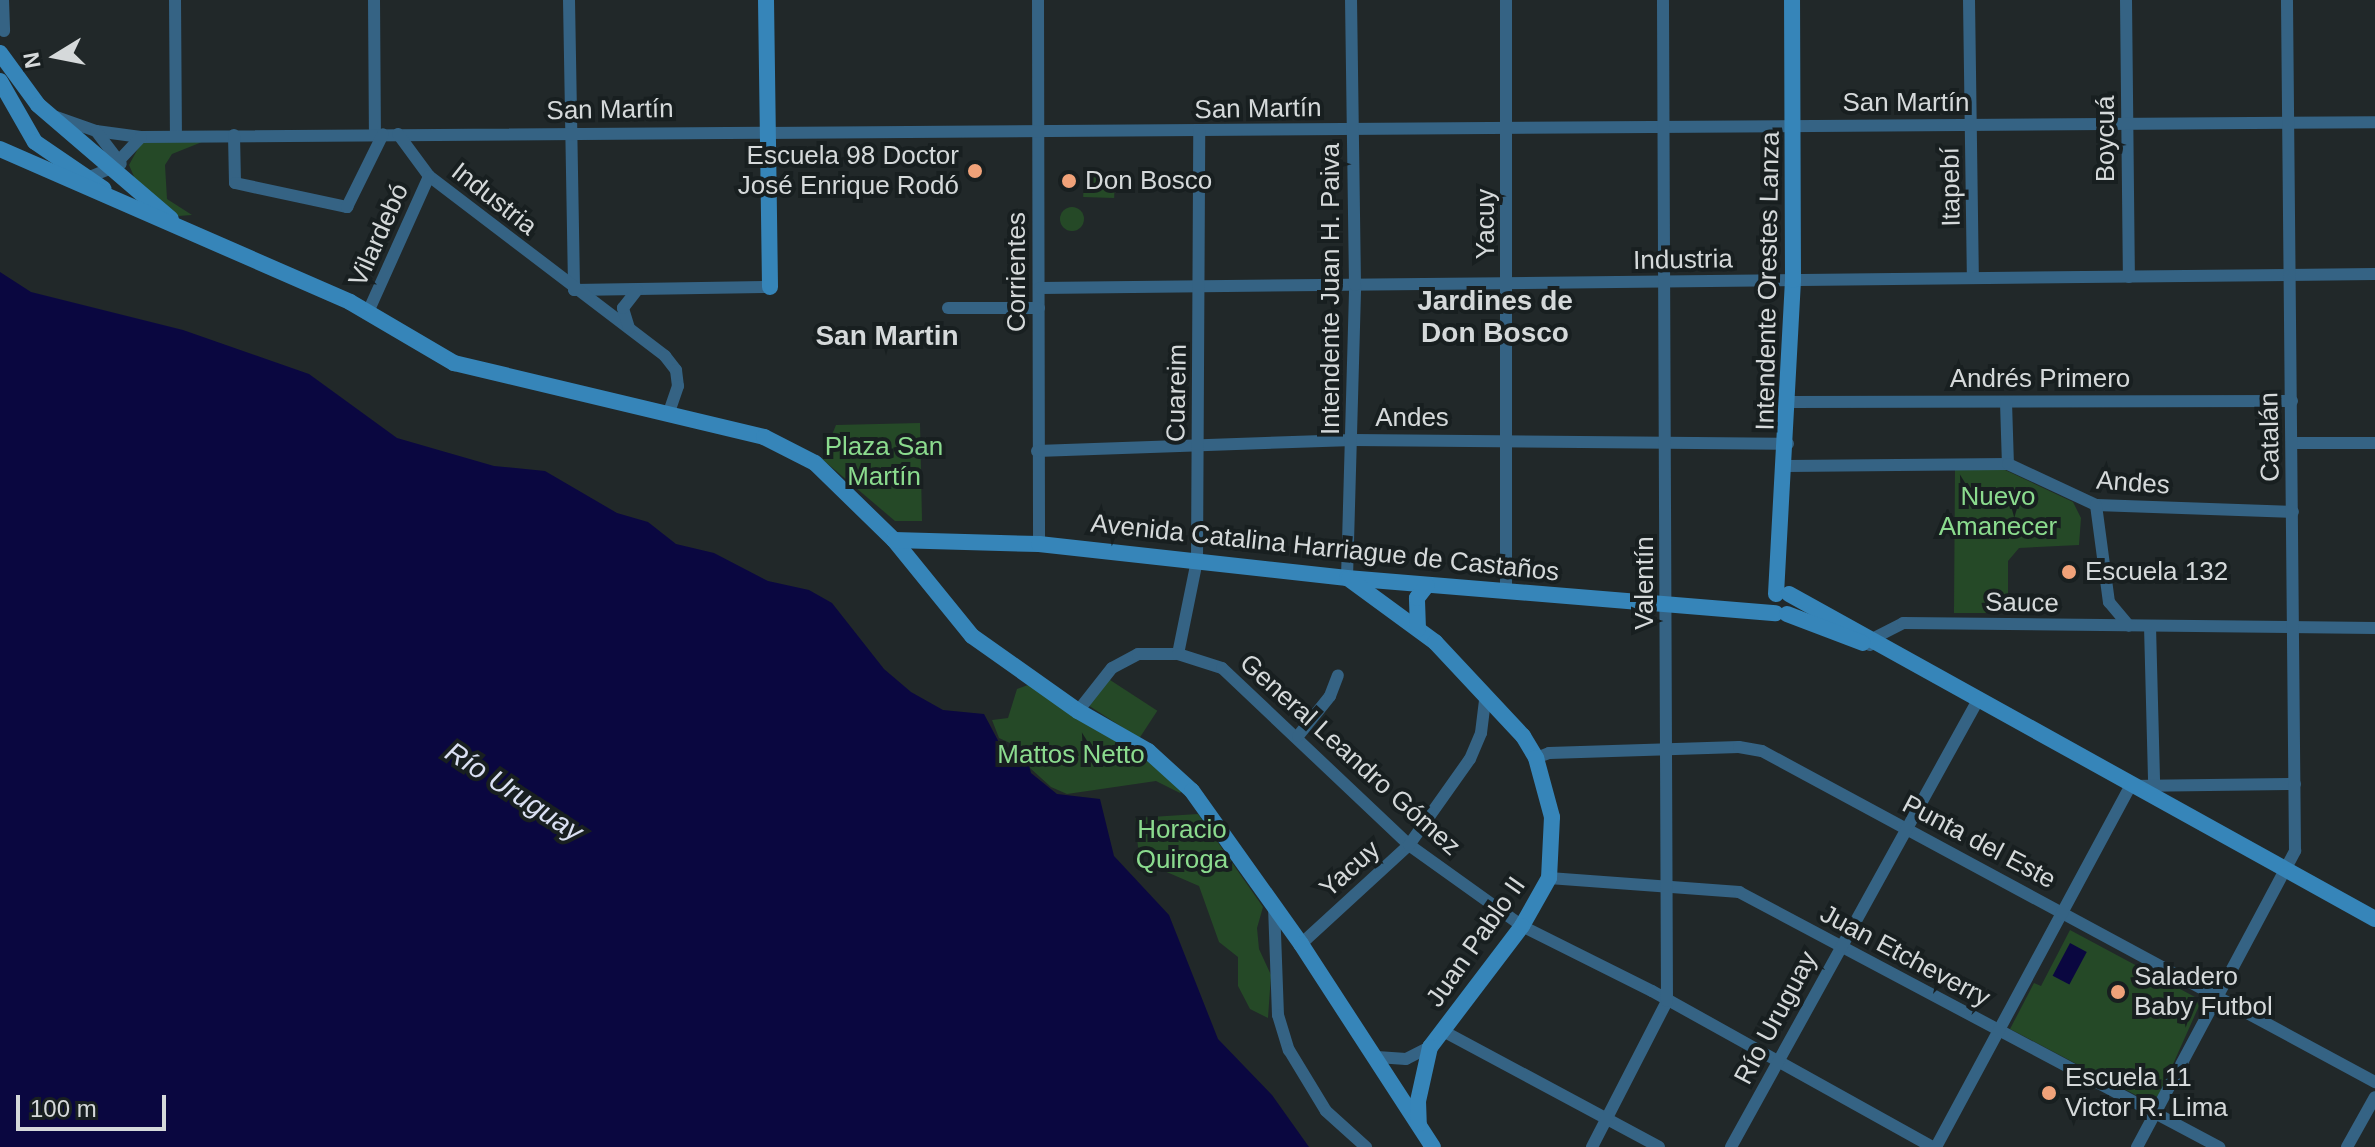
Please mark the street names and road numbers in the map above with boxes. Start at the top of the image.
street label: San Martín [1842,87,1970,119]
street label: San Martín [1194,92,1322,126]
street label: San Martín [546,93,674,127]
street label: Boycuá [2090,96,2122,182]
street label: Intendente Orestes Lanza [1750,131,1786,431]
street label: Intendente Juan H. Paiva [1315,143,1347,435]
street label: Itapebí [1935,147,1967,227]
street label: Industria [445,156,543,242]
street label: Vilardebó [343,179,415,291]
street label: Yacuy [1470,189,1502,259]
street label: Corrientes [1001,212,1033,332]
street label: Industria [1633,244,1733,276]
street label: Cuareim [1161,344,1193,442]
street label: Andrés Primero [1950,363,2130,395]
street label: Catalán [2254,392,2286,482]
street label: Andes [1375,402,1449,434]
street label: Andes [2095,465,2171,501]
street label: Avenida Catalina Harriague de Castaños [1089,508,1561,588]
street label: Valentín [1629,536,1661,630]
street label: Sauce [1985,587,2059,619]
street label: General Leandro Gómez [1233,648,1467,862]
street label: Punta del Este [1897,789,2061,895]
street label: Yacuy [1313,834,1387,904]
street label: Juan Pablo II [1420,871,1532,1013]
street label: Juan Etcheverry [1815,898,1995,1014]
street label: Río Uruguay [1728,946,1824,1090]

